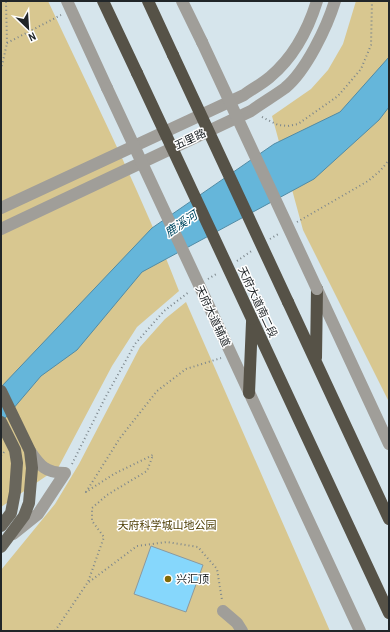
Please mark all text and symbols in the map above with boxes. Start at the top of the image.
north arrow [8,8,48,48]
text: N [26,29,38,45]
street label: 五里路 [172,126,208,152]
water label: 鹿溪河 [162,206,202,241]
street label: 天府大道南二段 [235,264,281,340]
street label: 天府大道辅道 [193,283,233,349]
park label: 天府科学城山地公园 [118,518,217,532]
place label: 兴汇顶 [176,572,209,586]
marker: 兴汇顶 [163,574,173,584]

